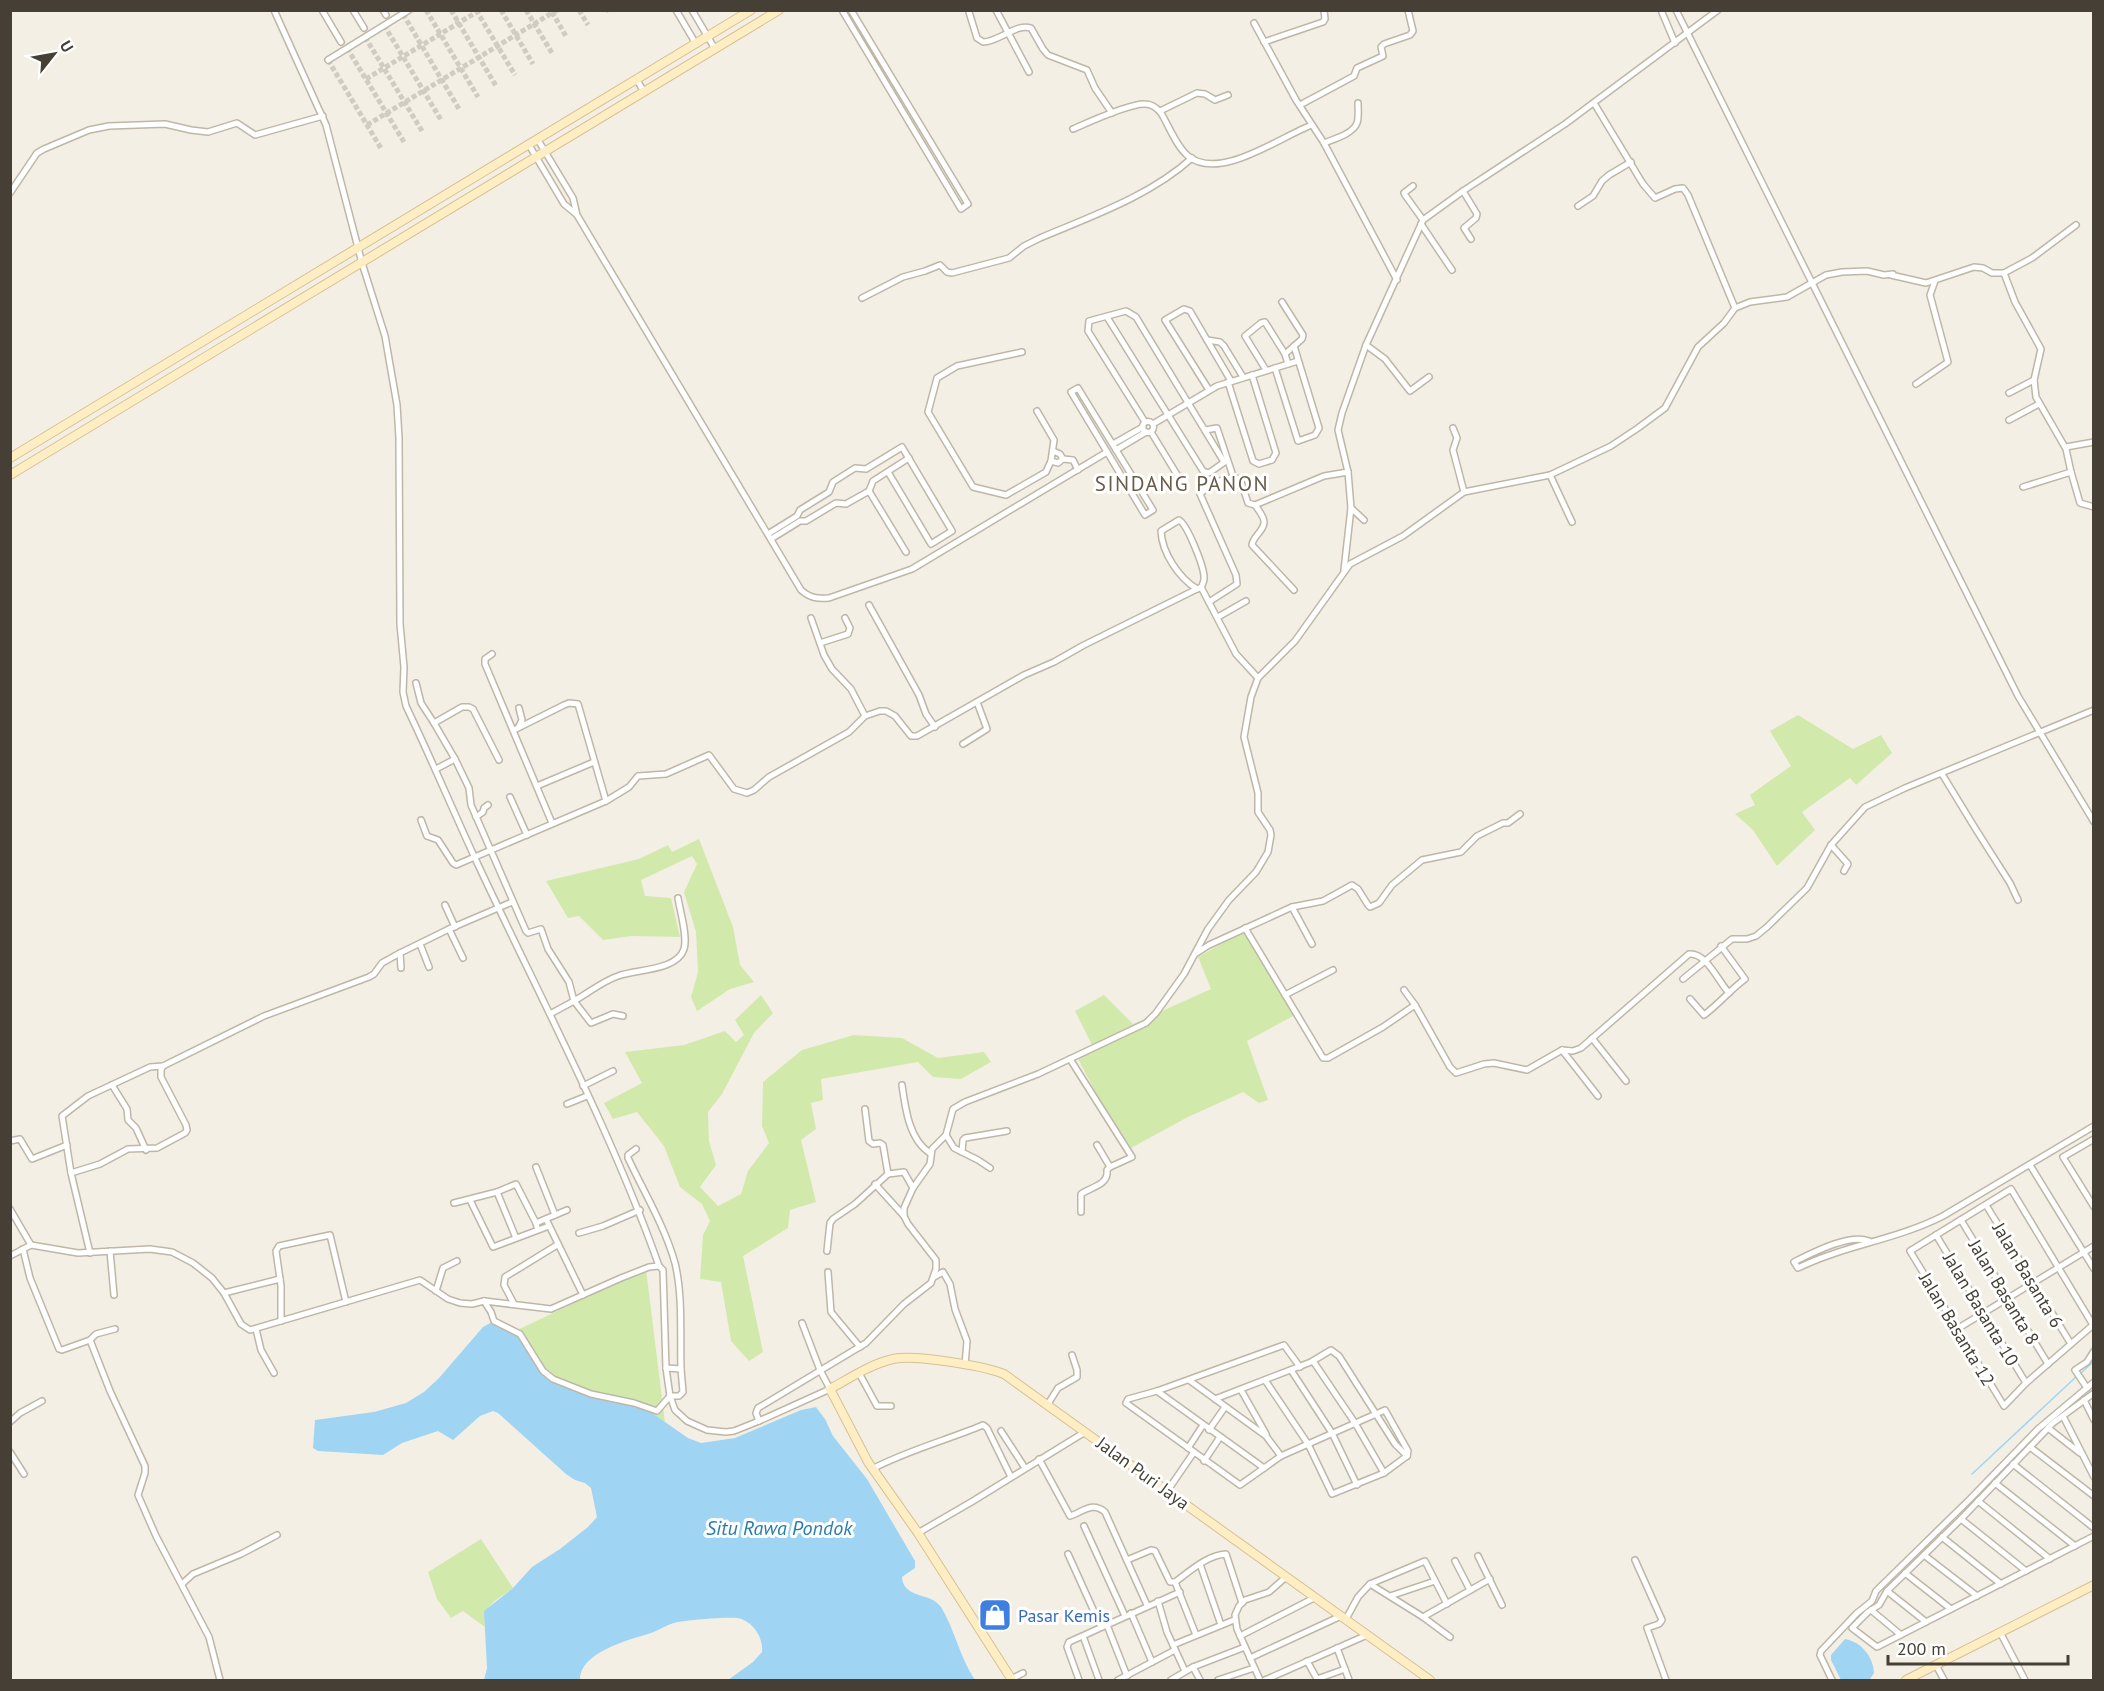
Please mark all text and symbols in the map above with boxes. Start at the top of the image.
north arrow [24,24,84,84]
text: U [56,37,78,56]
district label: SINDANG PANON [1095,470,1269,497]
street label: Jalan Basanta 6 [1987,1217,2068,1332]
street label: Jalan Basanta 8 [1963,1234,2044,1349]
street label: Jalan Basanta 10 [1938,1247,2024,1370]
street label: Jalan Basanta 12 [1914,1267,2000,1390]
street label: Jalan Puri Jaya [1091,1431,1194,1514]
water label: Situ Rawa Pondok [706,1515,853,1541]
shop icon: Pasar Kemis [977,1597,1013,1633]
place label: Pasar Kemis [1018,1604,1110,1627]
scale bar [1888,1628,2068,1666]
text: 200 m [1897,1637,1946,1660]

